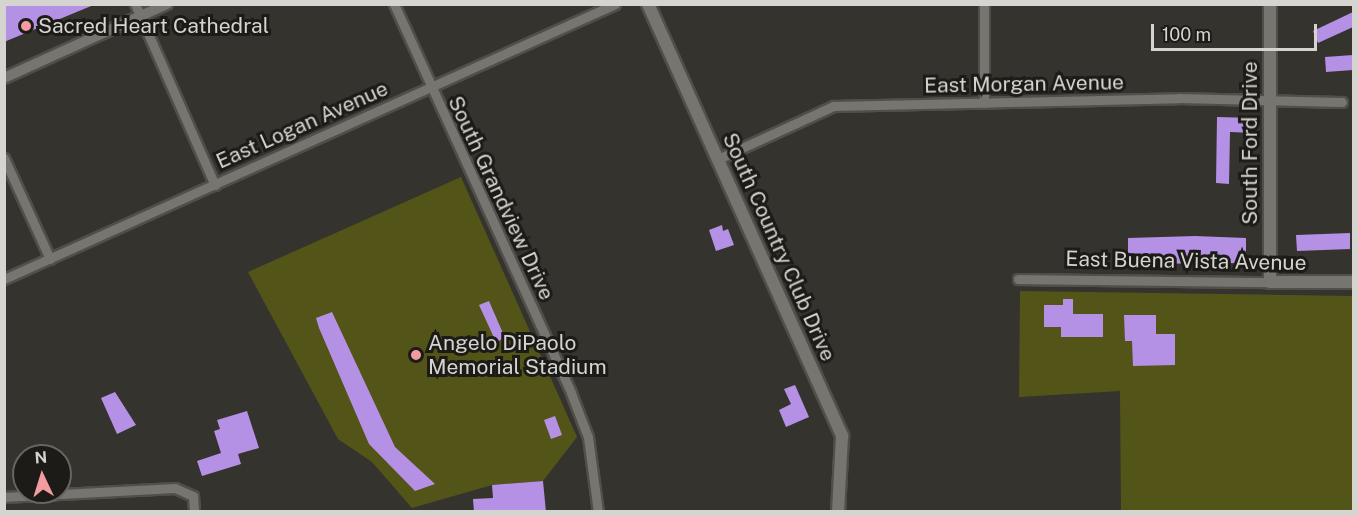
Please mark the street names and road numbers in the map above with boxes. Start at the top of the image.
street label: South Ford Drive [1237,61,1263,225]
street label: East Morgan Avenue [924,70,1124,98]
street label: East Logan Avenue [212,76,392,174]
street label: South Grandview Drive [443,92,559,304]
street label: South Country Club Drive [717,129,841,365]
street label: East Buena Vista Avenue [1065,246,1307,276]

